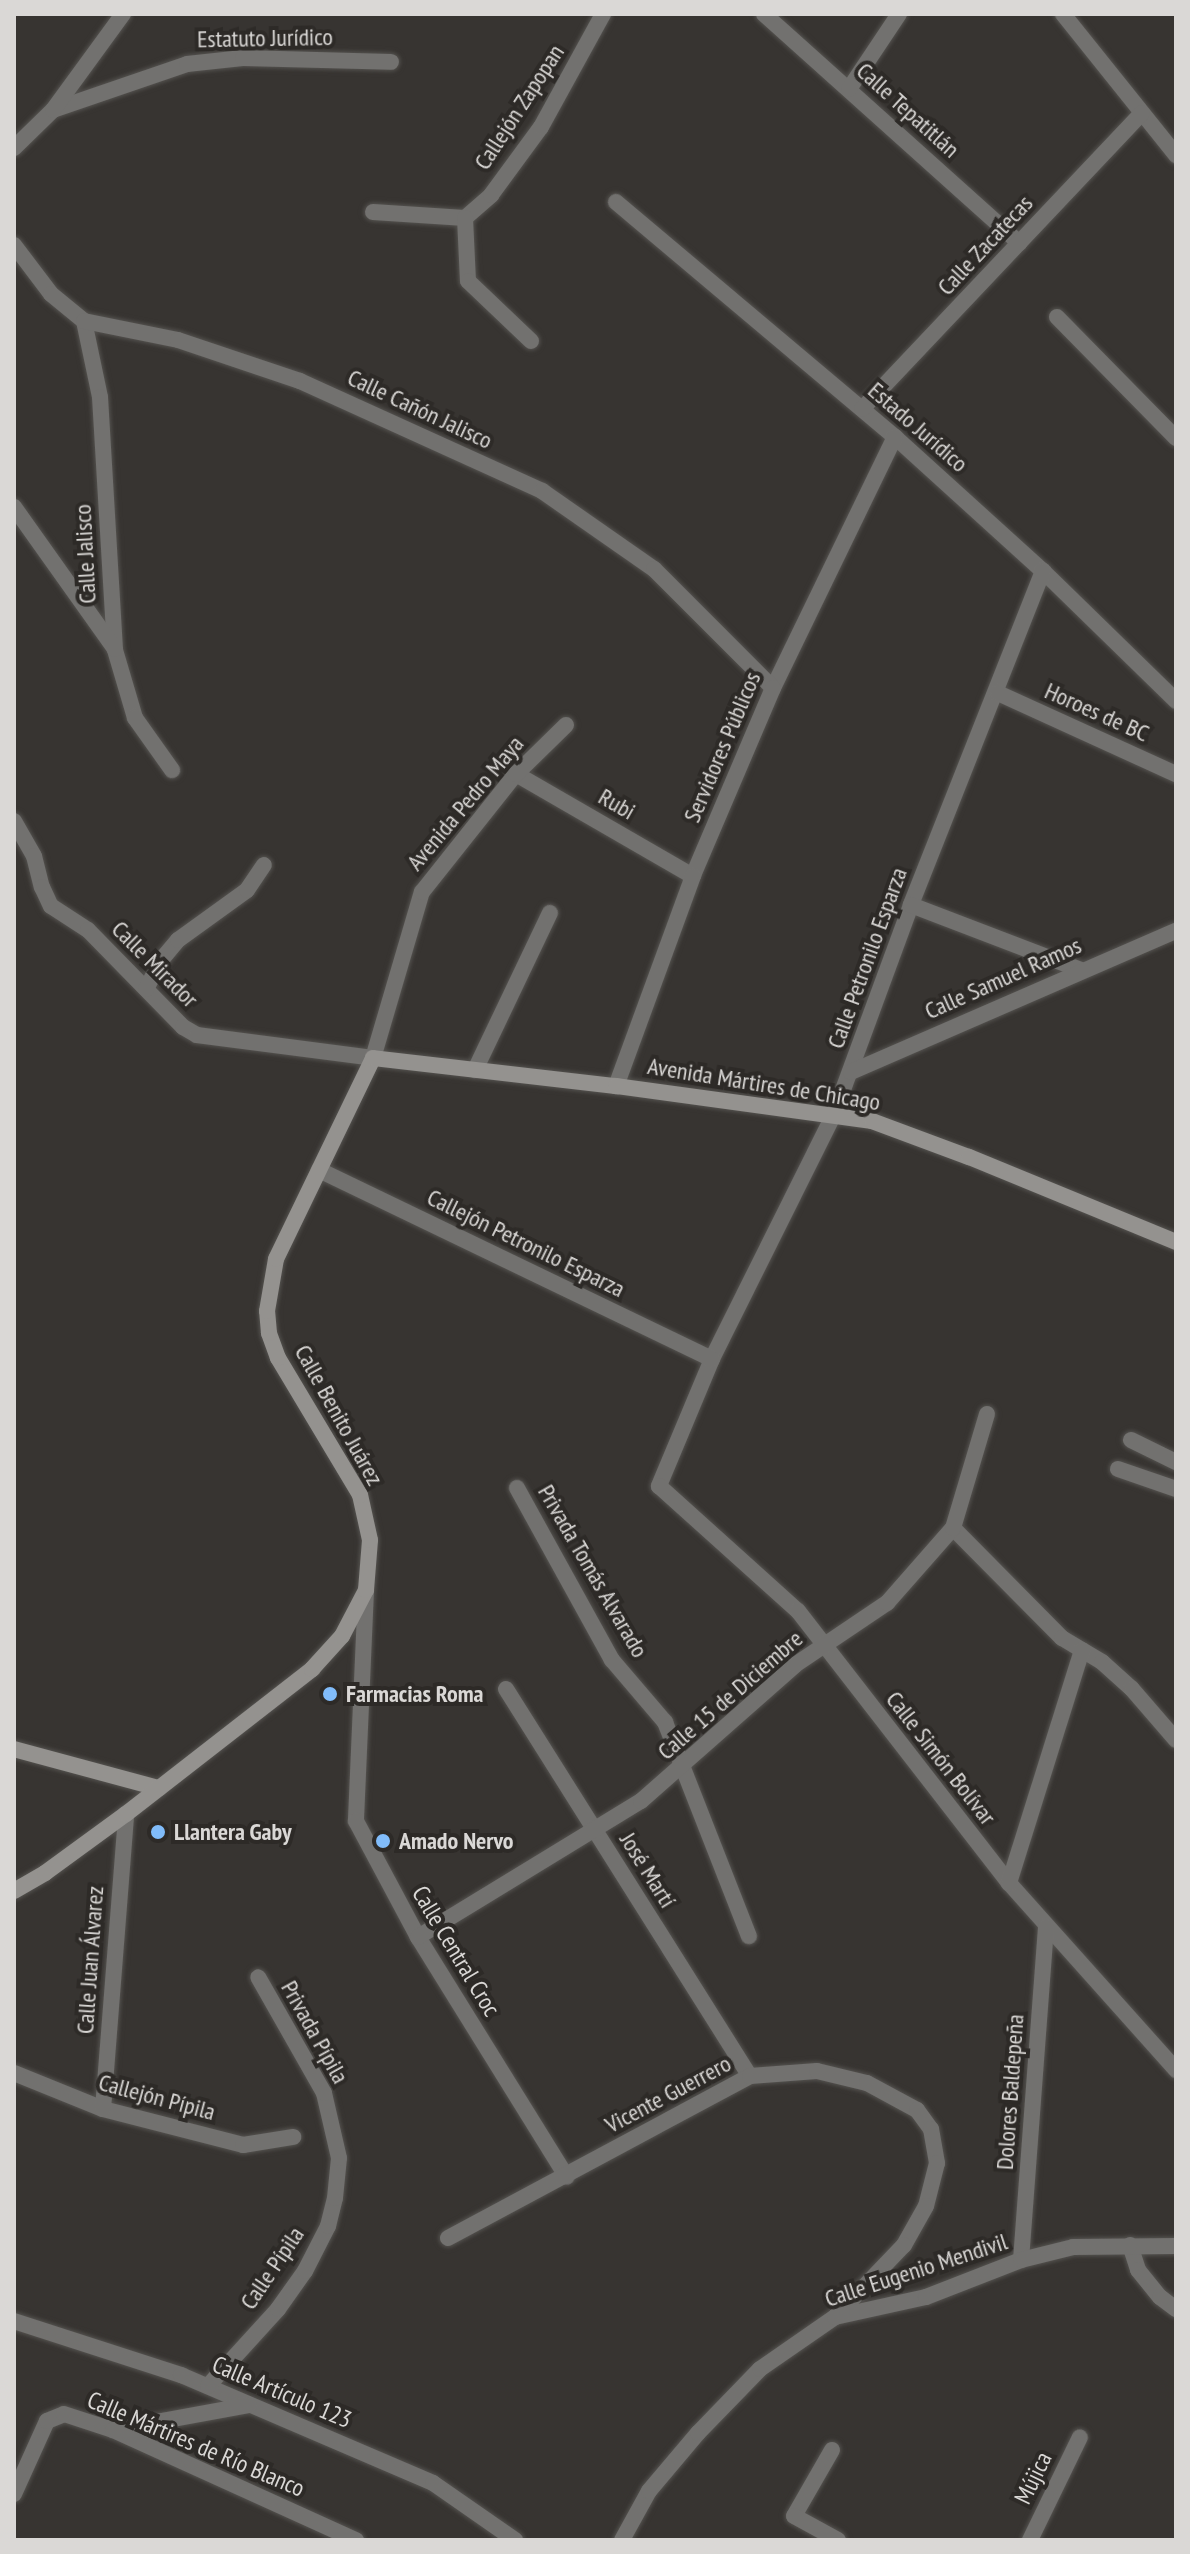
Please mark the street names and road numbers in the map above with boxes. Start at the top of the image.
street label: Estatuto Jurídico [197,22,333,54]
street label: Callejón Zapopan [468,39,570,175]
street label: Calle Tepatitlán [851,56,965,164]
street label: Calle Zacatecas [931,189,1039,301]
street label: Calle Cañón Jalisco [343,363,497,455]
street label: Estado Jurídico [862,376,974,478]
street label: Calle Jalisco [68,504,102,604]
street label: Servidores Públicos [677,667,767,827]
street label: Horoes de BC [1040,676,1154,748]
street label: Avenida Pedro Maya [400,730,530,876]
street label: Rubi [594,782,640,826]
street label: Calle Petronilo Esparza [821,864,913,1052]
street label: Calle Mirador [106,915,204,1013]
street label: Calle Samuel Ramos [920,931,1086,1025]
street label: Avenida Mártires de Chicago [646,1051,882,1117]
street label: Callejón Petronilo Esparza [423,1183,629,1303]
street label: Calle Benito Juárez [289,1340,389,1490]
street label: Privada Tomás Alvarado [532,1479,654,1663]
street label: Calle 15 de Diciembre [652,1624,808,1766]
street label: Calle Simón Bolívar [880,1685,1002,1831]
street label: José Martí [614,1827,682,1913]
street label: Calle Central Croc [406,1881,506,2021]
street label: Calle Juan Álvarez [70,1885,110,2035]
street label: Privada Pípila [275,1976,355,2088]
street label: Dolores Baldepeña [990,2013,1030,2171]
street label: Vicente Guerrero [600,2049,736,2139]
street label: Callejón Pípila [96,2068,218,2126]
street label: Calle Pípila [234,2221,310,2315]
street label: Calle Eugenio Mendivil [821,2227,1011,2313]
street label: Calle Artículo 123 [208,2350,356,2434]
street label: Calle Mártires de Río Blanco [83,2385,309,2503]
street label: Mújica [1008,2447,1058,2509]

